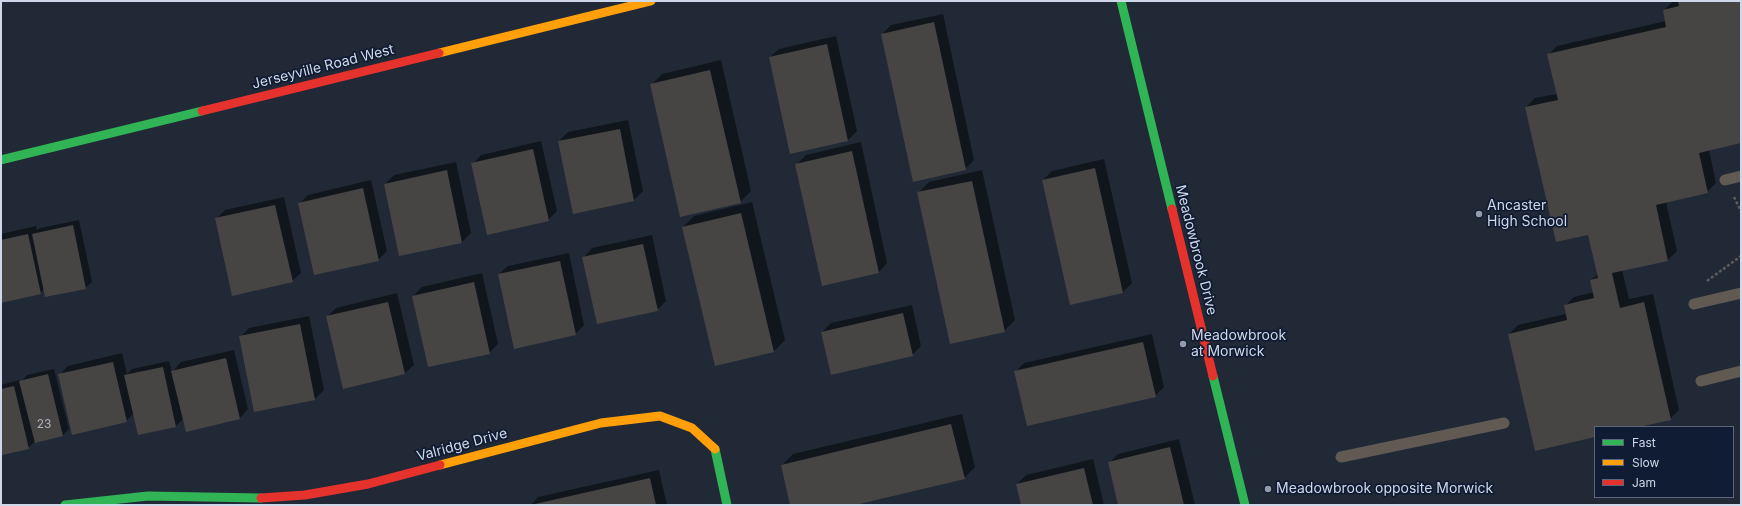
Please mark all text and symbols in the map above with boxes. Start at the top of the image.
street label: Jerseyville Road West [250,41,396,93]
street label: Meadowbrook Drive [1172,183,1220,317]
place label: Ancaster High School [1487,198,1567,230]
marker: Ancaster High School [1474,209,1484,219]
place label: Meadowbrook at Morwick [1191,328,1286,360]
marker: Meadowbrook at Morwick [1178,339,1188,349]
house number: 23 [37,417,51,431]
street label: Valridge Drive [415,425,509,465]
legend [1594,426,1734,498]
text: Fast [1632,435,1656,450]
text: Slow [1632,455,1659,470]
text: Jam [1632,475,1656,490]
place label: Meadowbrook opposite Morwick [1276,481,1493,497]
marker: Meadowbrook opposite Morwick [1263,484,1273,494]

